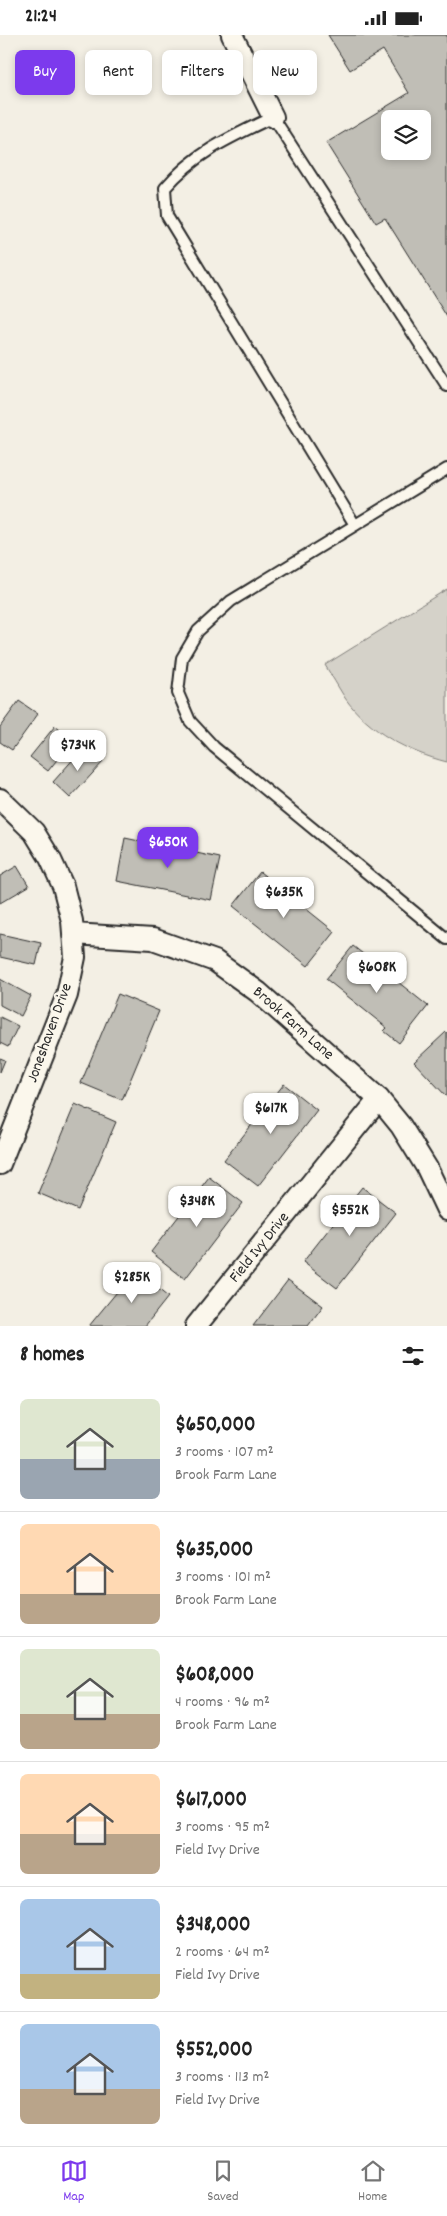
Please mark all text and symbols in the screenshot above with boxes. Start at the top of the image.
text: 21:24 [25,4,57,31]
chip: Buy [15,50,75,95]
chip: Rent [85,50,152,95]
chip: Filters [162,50,243,95]
chip: New [253,50,317,95]
map controls [381,110,431,160]
button: layers [381,110,431,160]
pin: $734K [43,729,113,772]
text: $734K [60,734,96,757]
pin: $650K [133,827,203,869]
text: $650K [148,831,188,854]
pin: $635K [249,877,319,919]
text: $635K [265,881,303,904]
pin: $608K [342,951,412,994]
text: $608K [358,956,396,979]
street label: Joneshaven Drive [21,980,79,1086]
street label: Brook Farm Lane [248,980,339,1065]
pin: $617K [236,1093,306,1135]
text: $617K [255,1097,287,1120]
pin: $348K [162,1185,232,1228]
text: $348K [179,1190,215,1213]
pin: $552K [315,1195,385,1237]
text: $552K [331,1199,369,1222]
street label: Field Ivy Drive [224,1207,295,1288]
pin: $285K [97,1261,167,1304]
text: $285K [114,1266,150,1289]
text: 8 homes [20,1341,85,1371]
icon: filters [399,1342,427,1370]
text: $650,000 [175,1411,255,1441]
icon: home [60,1419,120,1479]
text: 3 rooms · 107 m² [175,1441,274,1464]
text: Brook Farm Lane [175,1464,277,1487]
text: $635,000 [175,1536,253,1566]
icon: home [60,1544,120,1604]
text: 3 rooms · 101 m² [175,1566,271,1589]
text: Brook Farm Lane [175,1589,277,1612]
text: $608,000 [175,1661,254,1691]
icon: home [60,1669,120,1729]
text: 4 rooms · 96 m² [175,1691,270,1714]
text: Brook Farm Lane [175,1714,277,1737]
text: $617,000 [175,1786,247,1816]
icon: home [60,1794,120,1854]
text: 3 rooms · 95 m² [175,1816,270,1839]
text: Field Ivy Drive [175,1839,260,1862]
text: $348,000 [175,1911,250,1941]
icon: home [60,1919,120,1979]
text: 2 rooms · 64 m² [175,1941,270,1964]
text: Field Ivy Drive [175,1964,260,1987]
text: $552,000 [175,2036,253,2066]
icon: home [60,2044,120,2104]
text: 3 rooms · 113 m² [175,2066,269,2089]
text: Field Ivy Drive [175,2089,260,2112]
tab: Map [60,2157,88,2207]
tab: Saved [207,2157,239,2207]
tab: Home [358,2157,387,2207]

